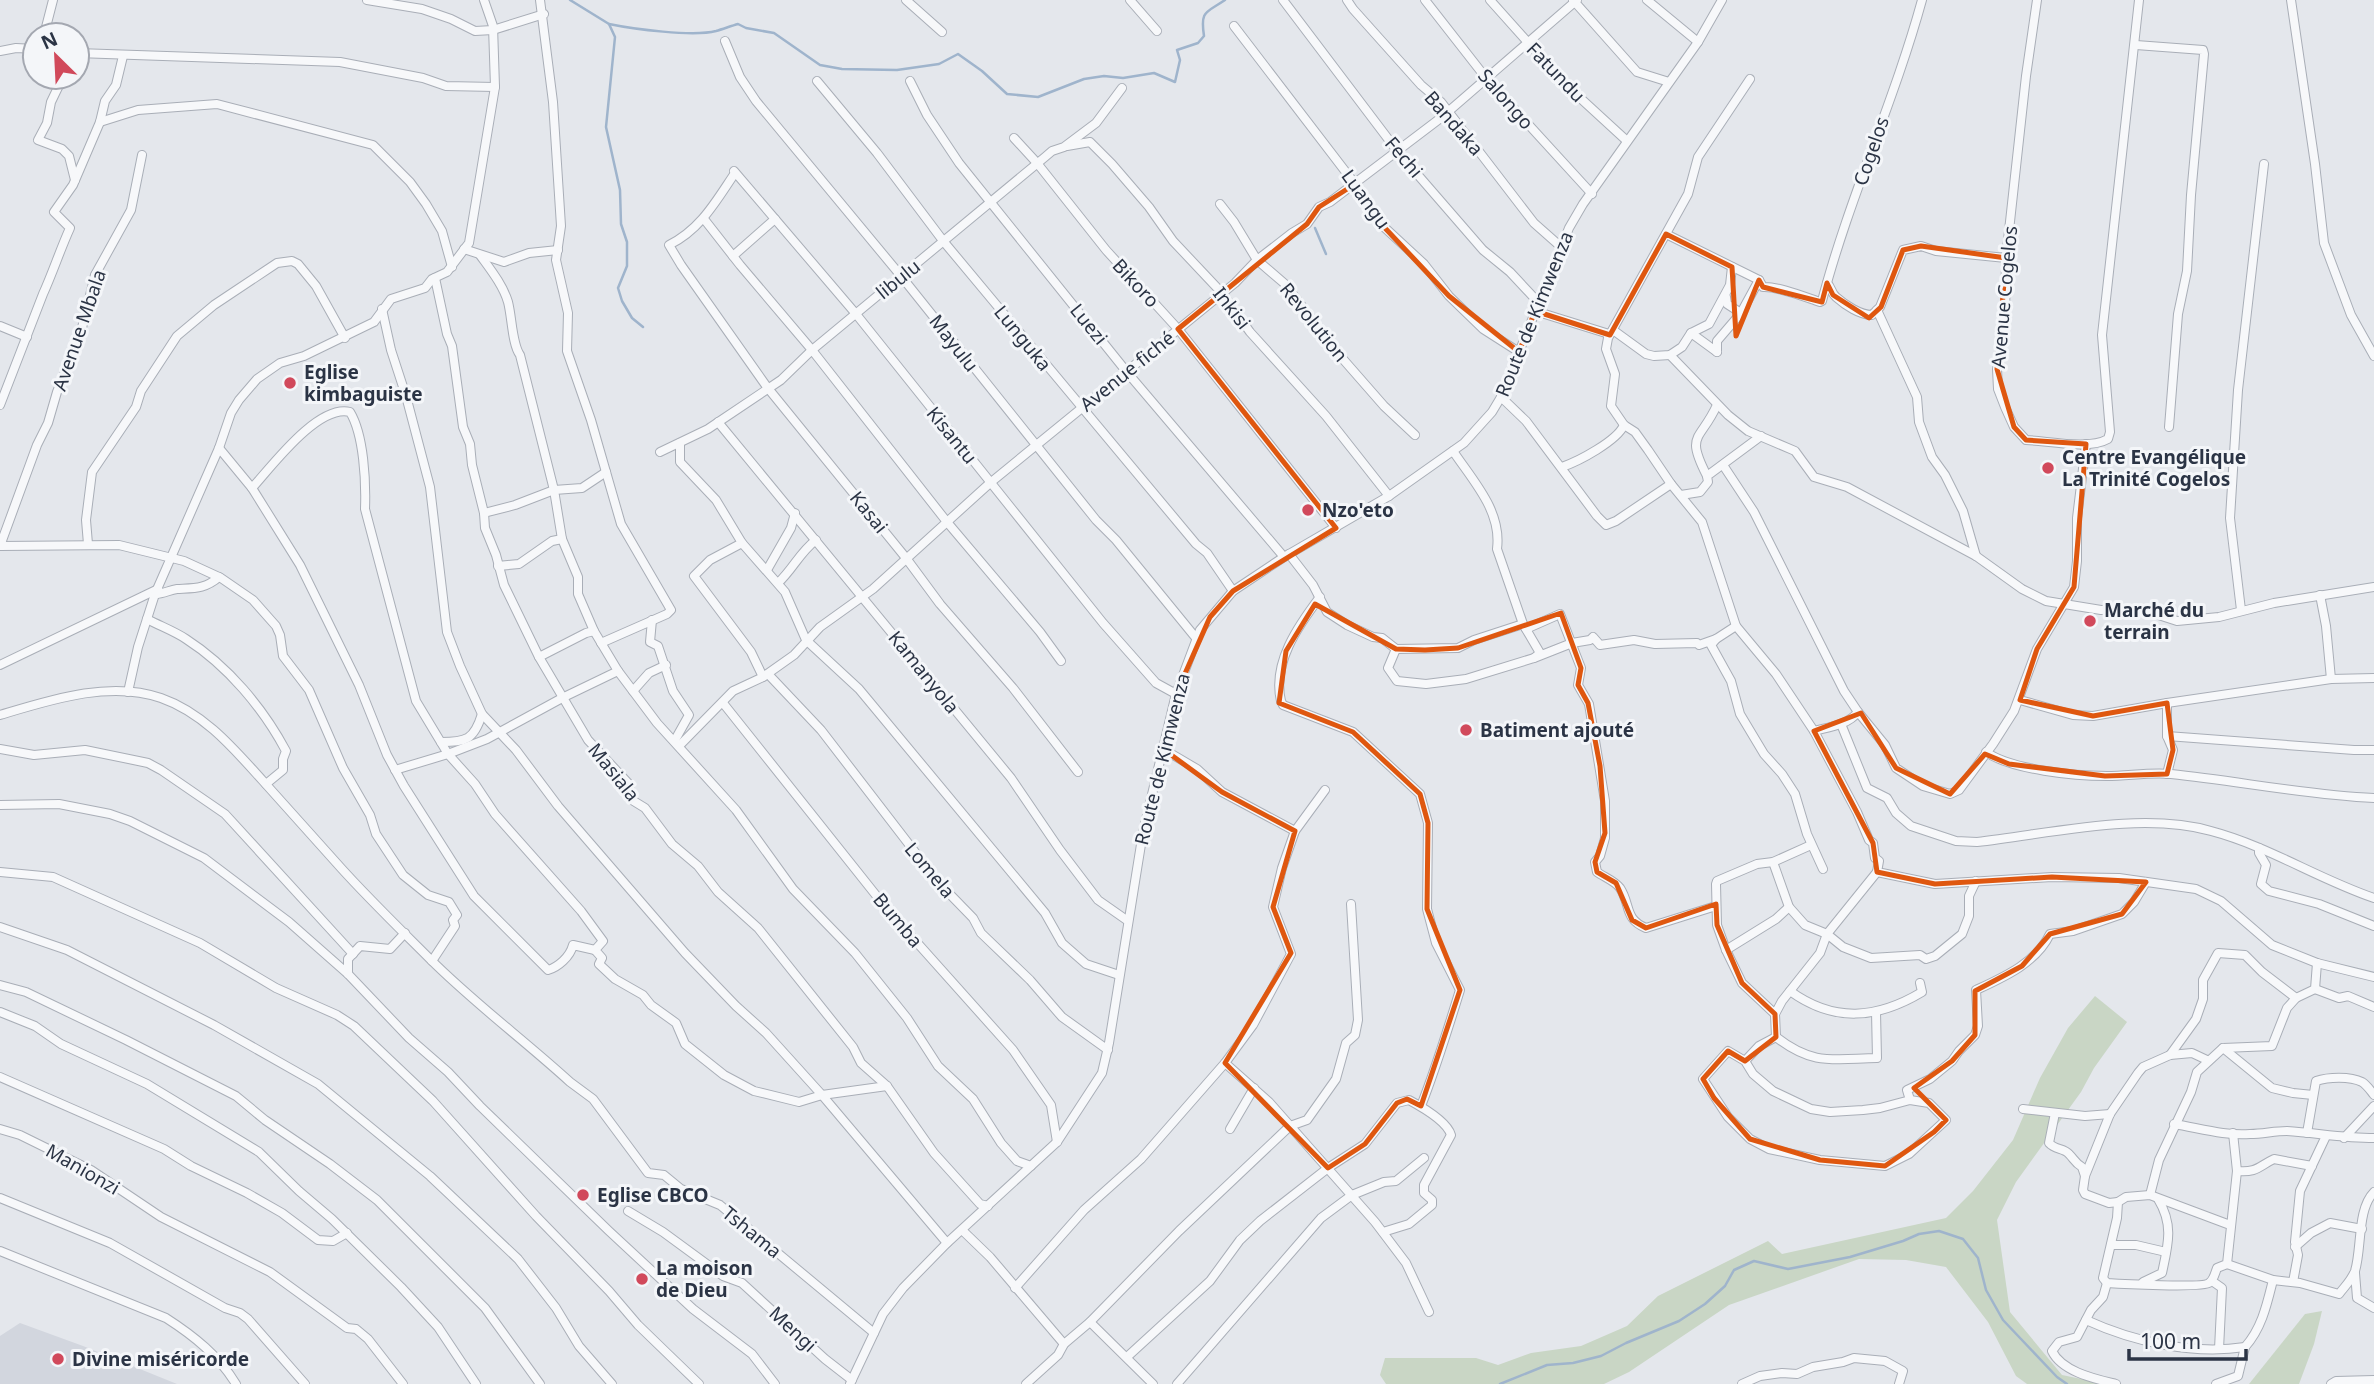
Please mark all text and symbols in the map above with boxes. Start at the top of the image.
north arrow [21,21,91,91]
text: N [37,25,61,55]
street label: Fatundu [1521,36,1591,108]
street label: Salongo [1472,63,1540,135]
street label: Bandaka [1419,85,1489,161]
street label: Cogelos [1847,113,1895,189]
street label: Fechi [1379,131,1429,183]
street label: Luangu [1336,164,1396,234]
street label: Avenue Cogelos [1985,225,2023,369]
street label: Route de Kimwenza [1489,227,1579,401]
street label: libulu [870,253,926,305]
street label: Bikoro [1107,253,1165,313]
street label: Avenue Mbala [46,266,112,394]
street label: Revolution [1274,277,1354,367]
street label: Inkisi [1207,281,1257,335]
street label: Luezi [1064,298,1114,350]
street label: Lunguka [988,300,1058,376]
street label: Mayulu [923,309,985,377]
street label: Avenue fiché [1074,325,1180,417]
place label: Eglise kimbaguiste [304,359,423,407]
marker: Eglise kimbaguiste [282,375,298,391]
street label: Kisantu [921,401,983,469]
place label: Centre Evangélique La Trinité Cogelos [2062,444,2246,492]
marker: Centre Evangélique La Trinité Cogelos [2040,460,2056,476]
street label: Kasai [844,486,894,538]
place label: Nzo'eto [1322,497,1394,523]
marker: Nzo'eto [1300,502,1316,518]
place label: Marché du terrain [2104,597,2204,645]
marker: Marché du terrain [2082,613,2098,629]
street label: Kamanyola [883,625,965,719]
street label: Route de Kimwenza [1128,670,1196,848]
place label: Batiment ajouté [1480,717,1634,743]
marker: Batiment ajouté [1458,722,1474,738]
street label: Masiala [582,737,646,807]
street label: Lomela [899,837,961,903]
street label: Bumba [867,887,929,953]
street label: Manionzi [41,1137,125,1201]
place label: Eglise CBCO [597,1182,709,1208]
marker: Eglise CBCO [575,1187,591,1203]
street label: Tshama [717,1200,787,1264]
place label: La moison de Dieu [656,1255,753,1303]
marker: La moison de Dieu [634,1271,650,1287]
street label: Mengi [764,1300,822,1358]
scale bar [2129,1318,2246,1362]
text: 100 m [2140,1327,2201,1355]
place label: Divine miséricorde [72,1346,249,1372]
marker: Divine miséricorde [50,1351,66,1367]

